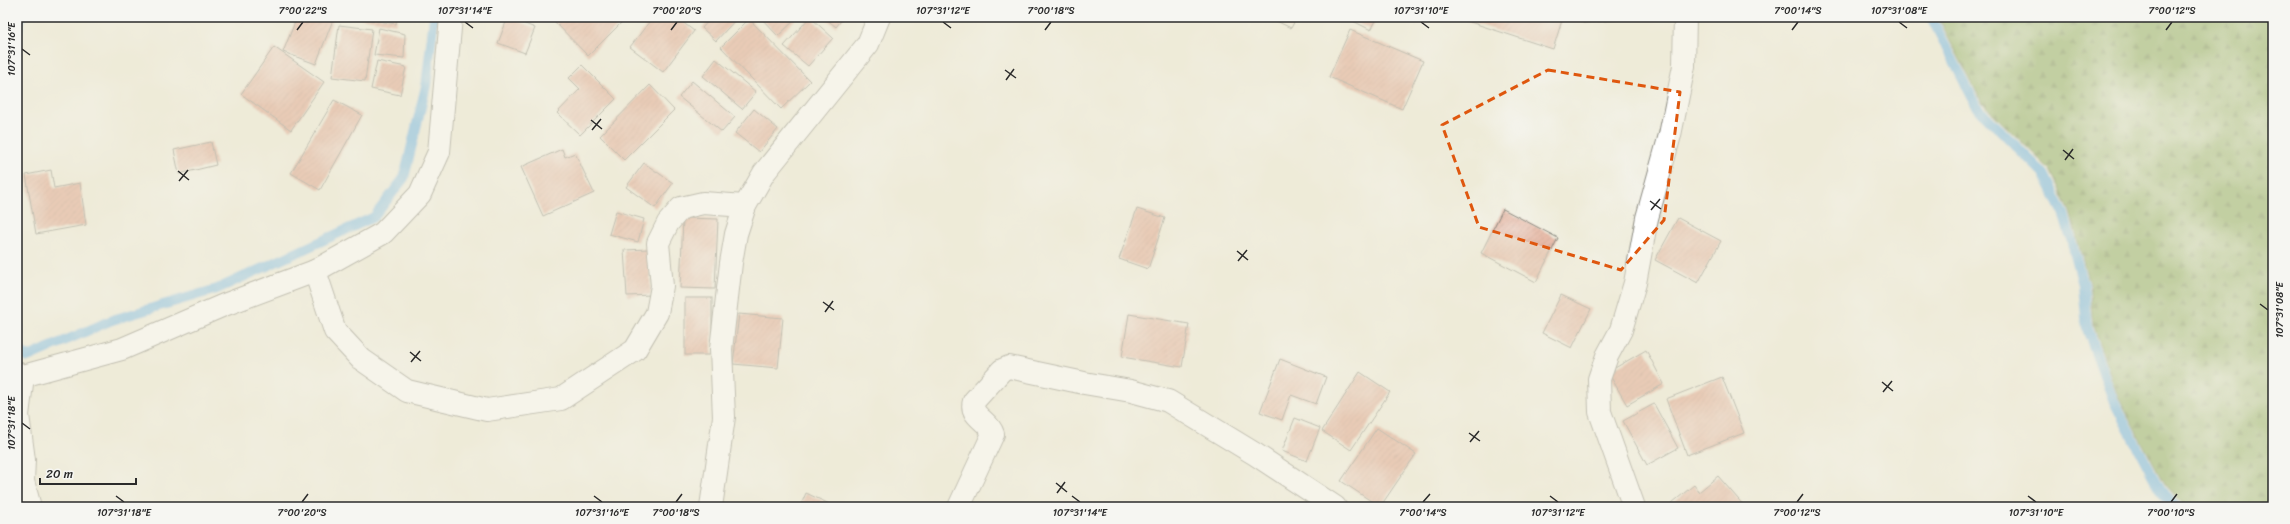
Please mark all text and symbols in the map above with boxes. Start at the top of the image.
text: 7°00'22"S [279,2,328,20]
text: 107°31'14"E [438,2,494,20]
text: 7°00'20"S [653,2,702,20]
text: 107°31'12"E [916,2,971,20]
text: 7°00'18"S [1027,2,1075,20]
text: 107°31'10"E [1394,2,1450,20]
text: 7°00'14"S [1774,2,1822,20]
text: 107°31'08"E [1871,2,1929,20]
text: 7°00'12"S [2149,2,2196,20]
text: 107°31'16"E [3,21,21,76]
text: 107°31'08"E [2271,280,2289,338]
text: 107°31'18"E [3,394,21,450]
scale bar [40,460,136,486]
text: 20 m [46,463,73,485]
text: 107°31'18"E [97,504,153,522]
text: 7°00'20"S [278,504,327,522]
text: 107°31'16"E [575,504,630,522]
text: 7°00'18"S [652,504,700,522]
text: 107°31'14"E [1053,504,1109,522]
text: 7°00'14"S [1399,504,1447,522]
text: 107°31'12"E [1531,504,1586,522]
text: 7°00'12"S [1774,504,1821,522]
text: 107°31'10"E [2009,504,2065,522]
text: 7°00'10"S [2147,504,2195,522]

